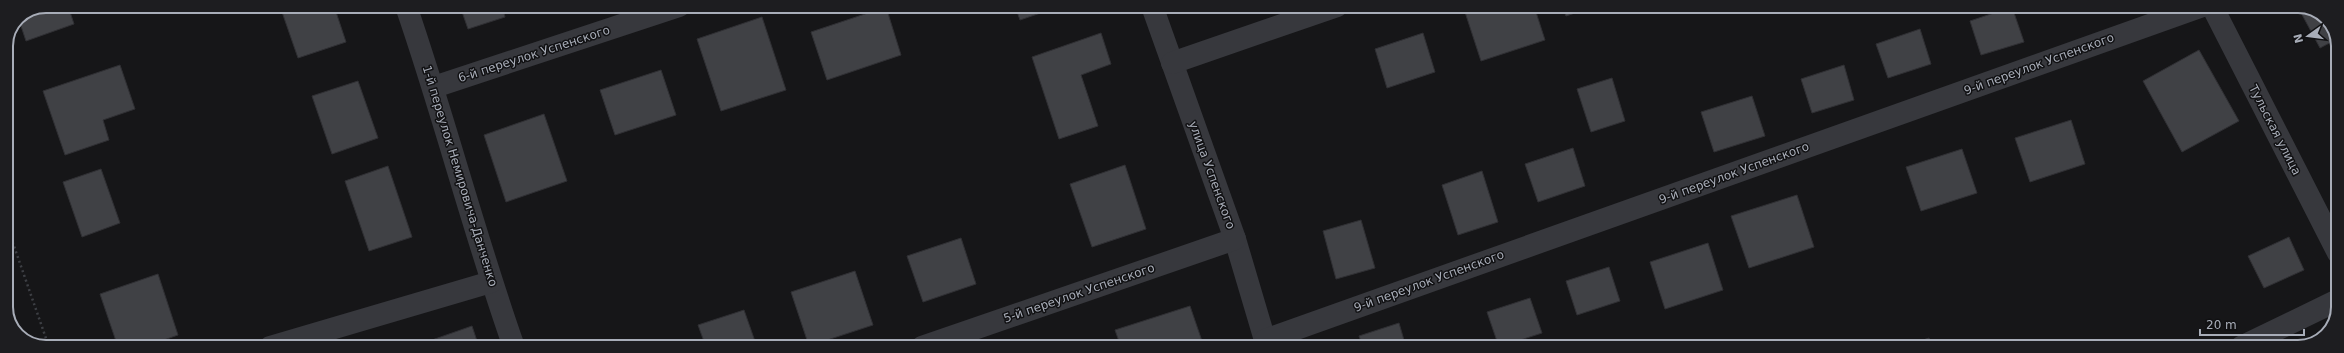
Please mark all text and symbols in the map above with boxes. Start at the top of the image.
north arrow [2288,16,2328,56]
street label: 6-й переулок Успенского [456,23,612,85]
street label: 9-й переулок Успенского [1962,30,2116,98]
text: N [2291,32,2306,44]
street label: 1-й переулок Немировича-Данченко [420,64,500,288]
street label: Тульская улица [2246,82,2304,178]
street label: улица Успенского [1186,119,1238,231]
street label: 9-й переулок Успенского [1657,139,1811,207]
street label: 9-й переулок Успенского [1352,247,1506,315]
street label: 5-й переулок Успенского [1002,261,1156,325]
scale bar [2200,311,2304,337]
text: 20 m [2206,318,2237,332]

